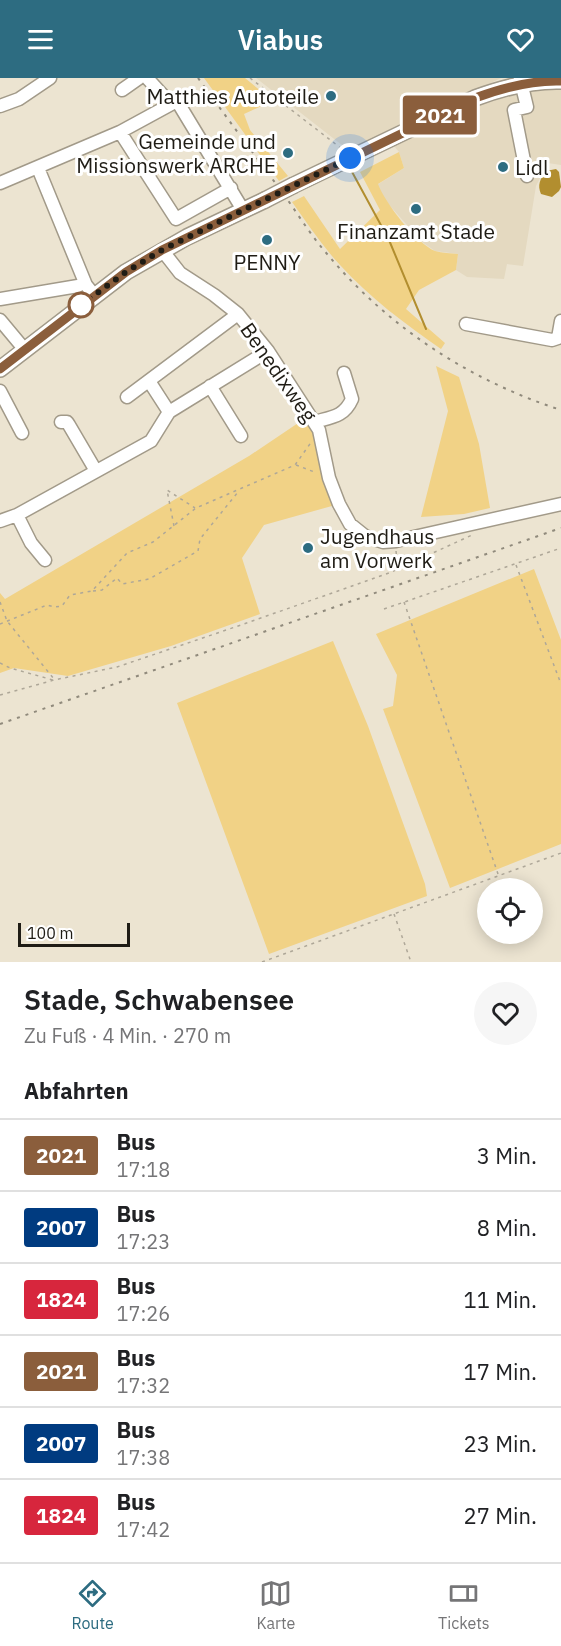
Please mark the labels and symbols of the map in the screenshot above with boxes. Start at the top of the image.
place label: Matthies Autoteile [147,82,319,110]
marker: Matthies Autoteile [324,89,338,103]
line badge: 2021 [398,96,482,135]
place label: Gemeinde und Missionswerk ARCHE [76,127,276,179]
your location [335,143,365,173]
marker: Gemeinde und Missionswerk ARCHE [281,146,295,160]
place label: Lidl [515,153,549,181]
marker: Lidl [496,160,510,174]
marker: Finanzamt Stade [409,202,423,216]
place label: Finanzamt Stade [337,217,495,245]
marker: PENNY [260,233,274,247]
place label: PENNY [233,248,301,276]
unlabelled marker [68,292,94,318]
street label: Benedixweg [234,317,324,427]
place label: Jugendhaus am Vorwerk [320,522,435,574]
marker: Jugendhaus am Vorwerk [301,541,315,555]
scale bar [18,920,130,947]

